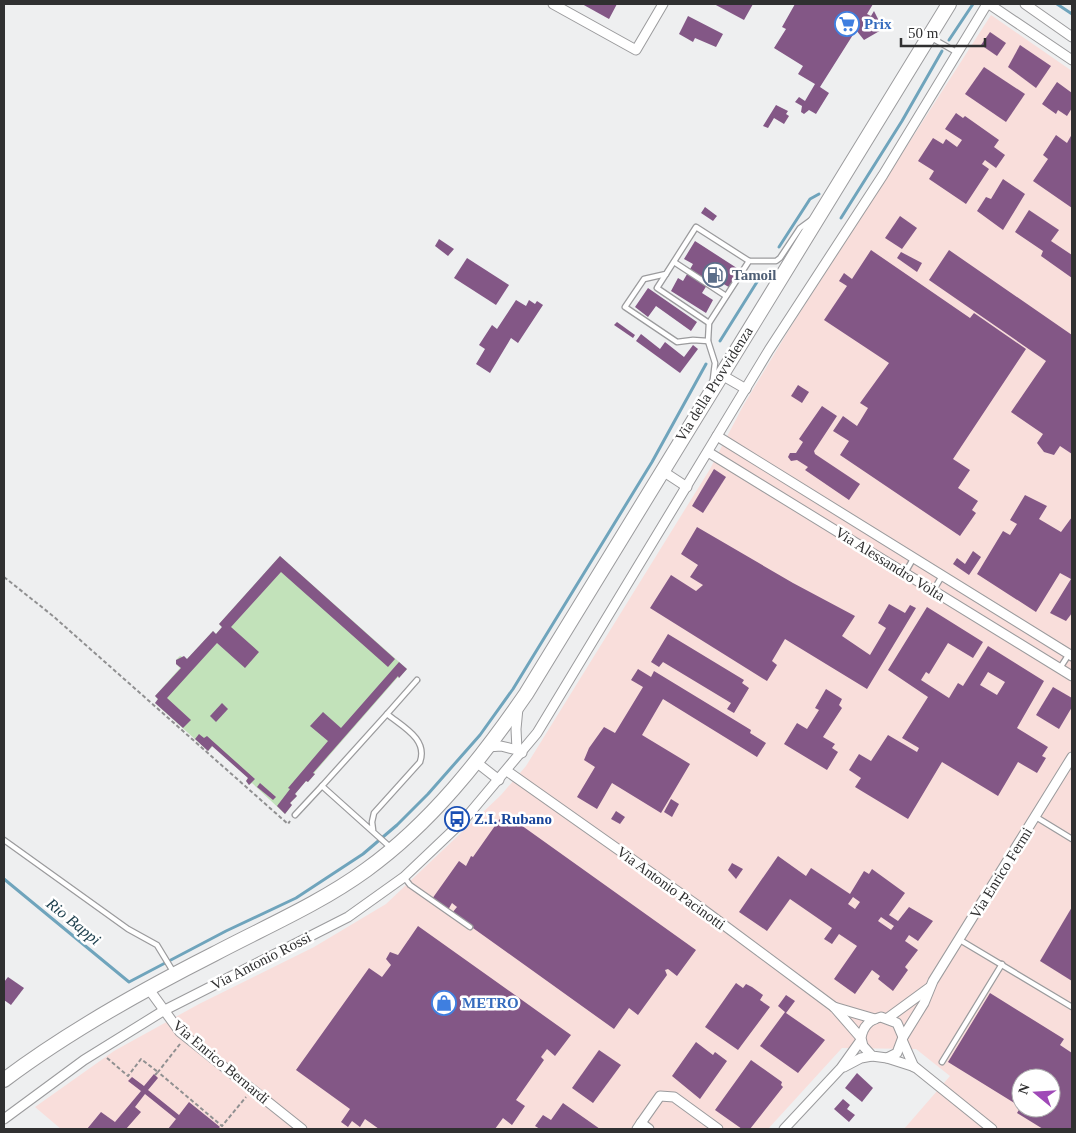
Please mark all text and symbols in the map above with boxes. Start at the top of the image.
supermarket icon: Prix [834,11,860,37]
scale bar [901,15,985,47]
place label: Prix [864,16,892,32]
text: 50 m [908,25,939,41]
fuel station icon: Tamoil [702,262,728,288]
place label: Tamoil [732,267,776,283]
street label: Via della Provvidenza [672,323,756,444]
street label: Via Alessandro Volta [832,524,948,604]
bus stop icon: Z.I. Rubano [444,806,470,832]
place label: Z.I. Rubano [474,811,552,827]
street label: Via Enrico Fermi [967,825,1035,921]
street label: Via Antonio Pacinotti [614,843,728,933]
water label: Rio Bappi [42,894,104,949]
street label: Via Antonio Rossi [208,929,314,993]
shop icon: METRO [431,990,457,1016]
place label: METRO [462,995,519,1011]
street label: Via Enrico Bernardi [170,1017,272,1107]
north arrow [1011,1068,1061,1118]
text: N [1015,1082,1033,1096]

